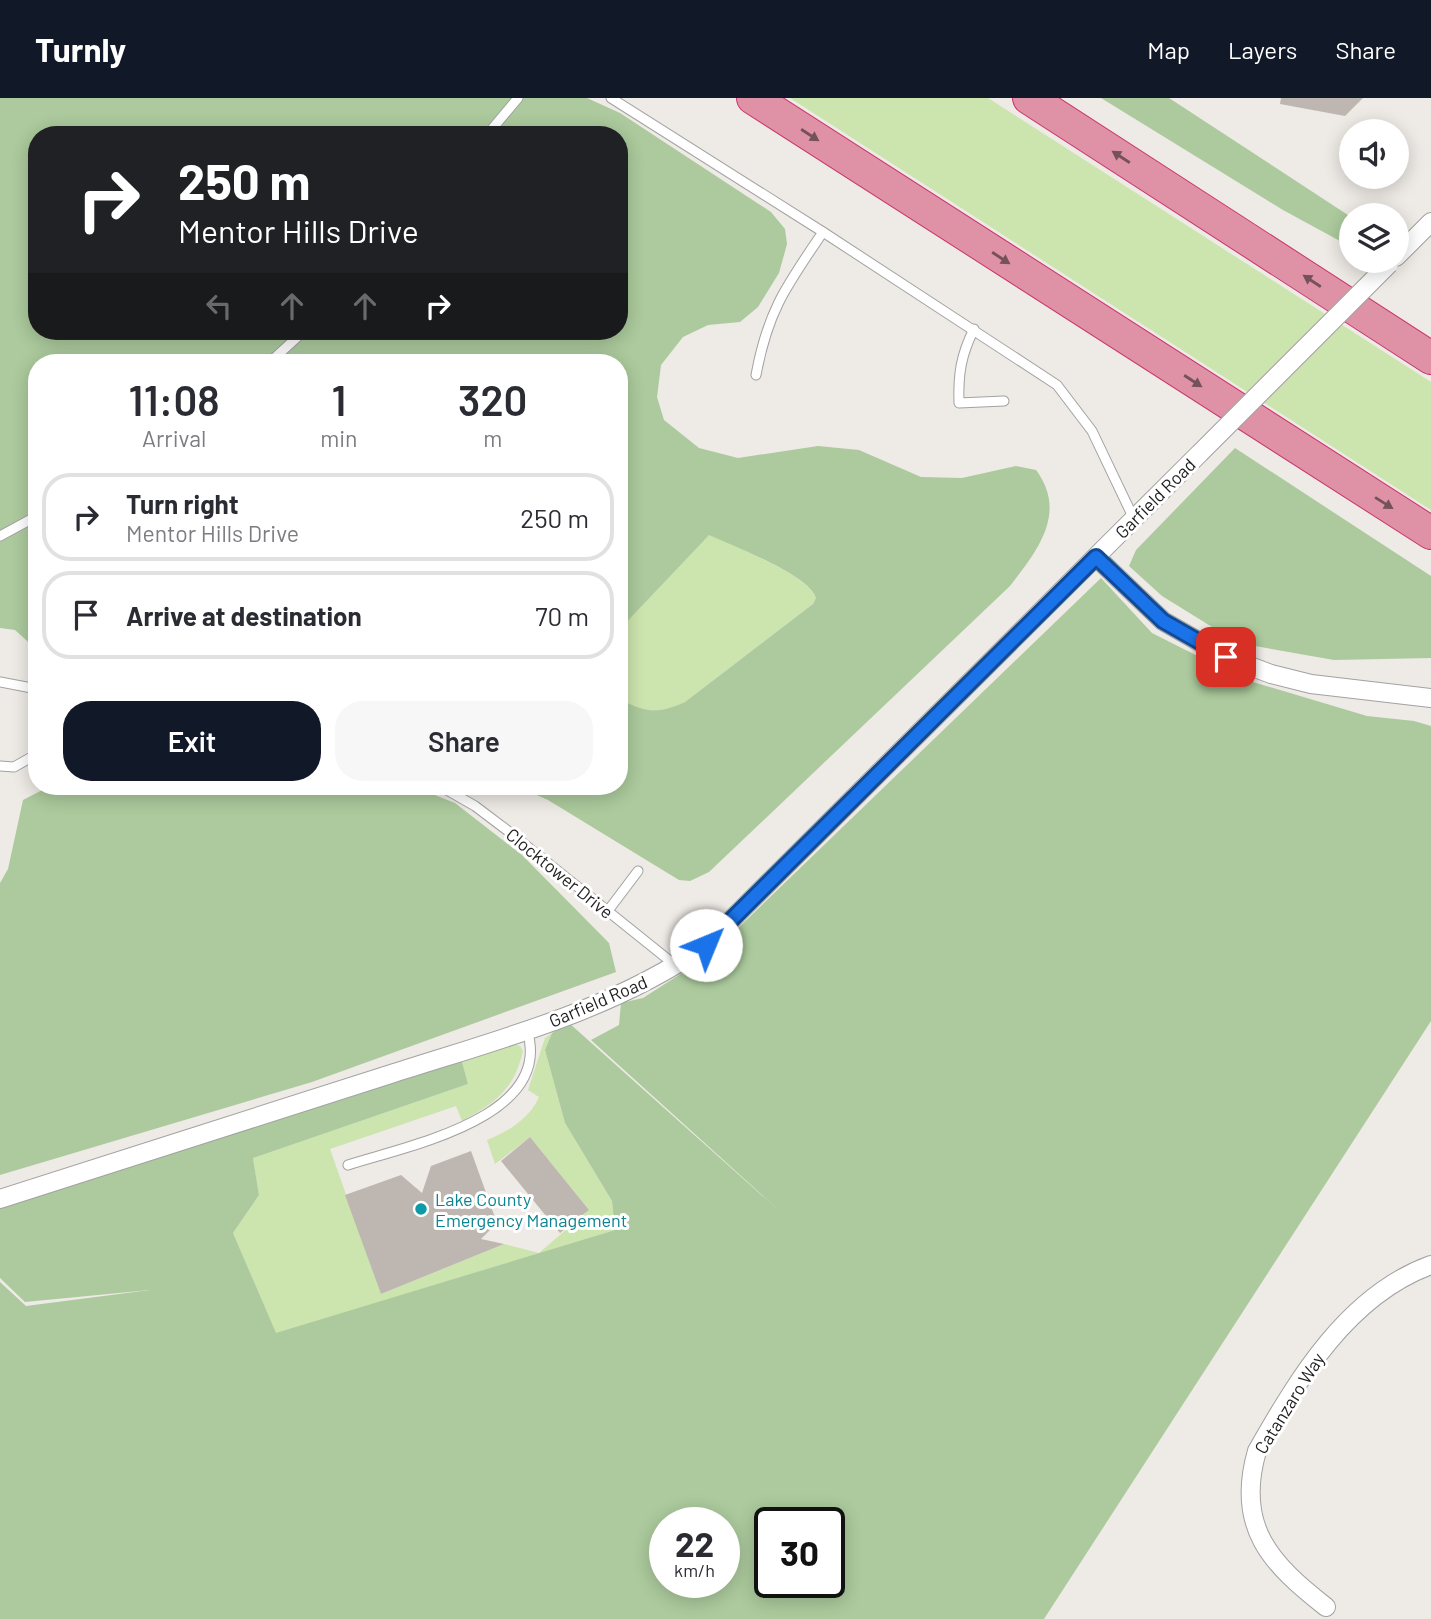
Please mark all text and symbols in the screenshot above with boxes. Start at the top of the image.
text: Turnly [35,29,126,69]
text: Map [1147,35,1190,64]
text: Layers [1228,35,1297,64]
text: Share [1335,35,1396,64]
map controls [1339,119,1409,273]
button: sound [1339,119,1409,189]
one-way arrow [801,128,819,142]
text: 250 m [178,151,311,210]
one-way arrow [1111,151,1130,164]
icon: right [63,154,154,245]
button: layers [1339,203,1409,273]
text: Mentor Hills Drive [178,211,419,249]
one-way arrow [992,251,1011,264]
one-way arrow [1302,274,1322,287]
icon: left [200,287,238,325]
icon: ahead [273,287,311,325]
icon: ahead [346,287,384,325]
icon: right [419,287,457,325]
text: 11:08 [129,374,220,424]
text: 1 [331,374,346,424]
text: 320 [458,374,527,424]
one-way arrow [1183,374,1203,387]
text: Arrival [142,424,206,452]
text: min [320,424,358,452]
text: m [483,424,502,452]
street label: Garfield Road [1110,453,1200,543]
text: Turn right [126,488,239,519]
one-way arrow [1375,497,1394,510]
icon: right [67,498,105,536]
text: 250 m [520,502,589,533]
text: Mentor Hills Drive [126,519,299,547]
icon: arrive [67,596,105,634]
text: Arrive at destination [126,600,362,631]
text: 70 m [535,600,589,631]
pin [1196,627,1256,687]
icon: arrive [1207,638,1245,676]
button: Exit [63,701,321,781]
button: Share [335,701,593,781]
street label: Clocktower Drive [502,823,618,923]
position arrow [669,908,743,982]
street label: Garfield Road [546,970,650,1032]
place label: Lake County Emergency Management [435,1188,627,1231]
marker: Lake County Emergency Management [413,1201,429,1217]
street label: Catanzaro Way [1249,1348,1329,1458]
speed limit sign: 30 [754,1507,845,1598]
text: 22 [675,1522,714,1564]
text: km/h [674,1559,715,1581]

